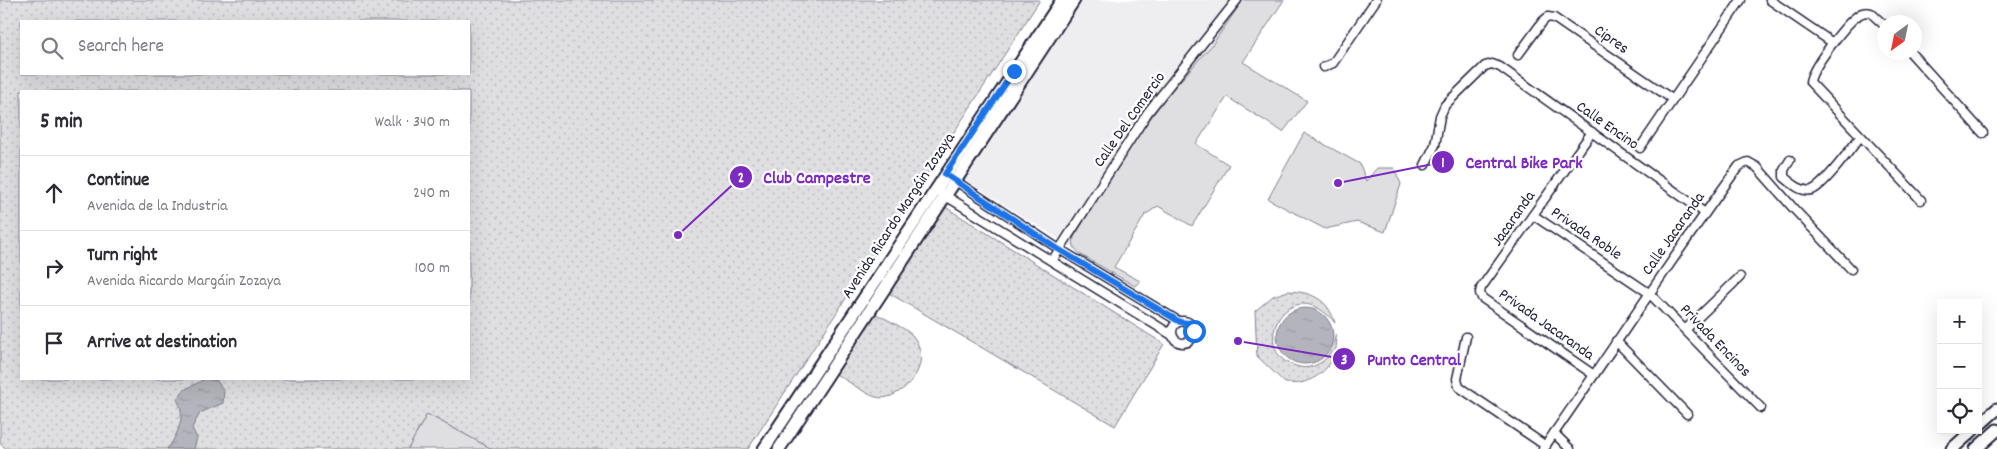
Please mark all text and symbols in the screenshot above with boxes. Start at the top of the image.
north arrow [1877,15,1922,60]
search box [20,20,470,75]
street label: Cipres [1589,20,1633,60]
icon: search [38,34,66,62]
text: Search here [78,34,164,61]
route end [1003,60,1026,83]
street label: Calle Del Comercio [1088,68,1172,172]
street label: Calle Encino [1571,96,1643,156]
text: 5 min [40,108,83,138]
text: Walk · 340 m [375,111,450,134]
street label: Avenida Ricardo Margáin Zozaya [837,128,962,304]
callout: Central Bike Park [1430,145,1592,178]
text: Central Bike Park [1465,152,1583,177]
text: 1 [1441,153,1445,175]
callout: Club Campestre [728,160,881,193]
text: Club Campestre [763,167,871,192]
text: Continue [87,168,149,195]
text: 2 [738,168,744,190]
icon: ahead [40,179,68,207]
text: 240 m [413,182,450,205]
street label: Jacaranda [1486,186,1542,251]
street label: Calle Jacaranda [1637,187,1711,280]
text: Avenida de la Industria [87,195,227,218]
street label: Privada Roble [1546,202,1626,266]
text: Turn right [87,243,158,270]
icon: right [40,254,68,282]
text: 100 m [414,257,450,280]
text: Avenida Ricardo Margáin Zozaya [87,270,281,293]
street label: Privada Jacaranda [1493,283,1599,367]
street label: Privada Encinos [1674,299,1756,383]
map controls [1937,299,1982,434]
button: + [1937,299,1982,344]
route start [1183,320,1206,343]
icon: arrive [40,329,68,357]
text: Arrive at destination [87,330,237,357]
callout: Punto Central [1331,343,1471,376]
button: − [1937,344,1982,389]
text: Punto Central [1367,349,1462,374]
text: 3 [1341,350,1348,372]
button: locate [1937,389,1982,434]

